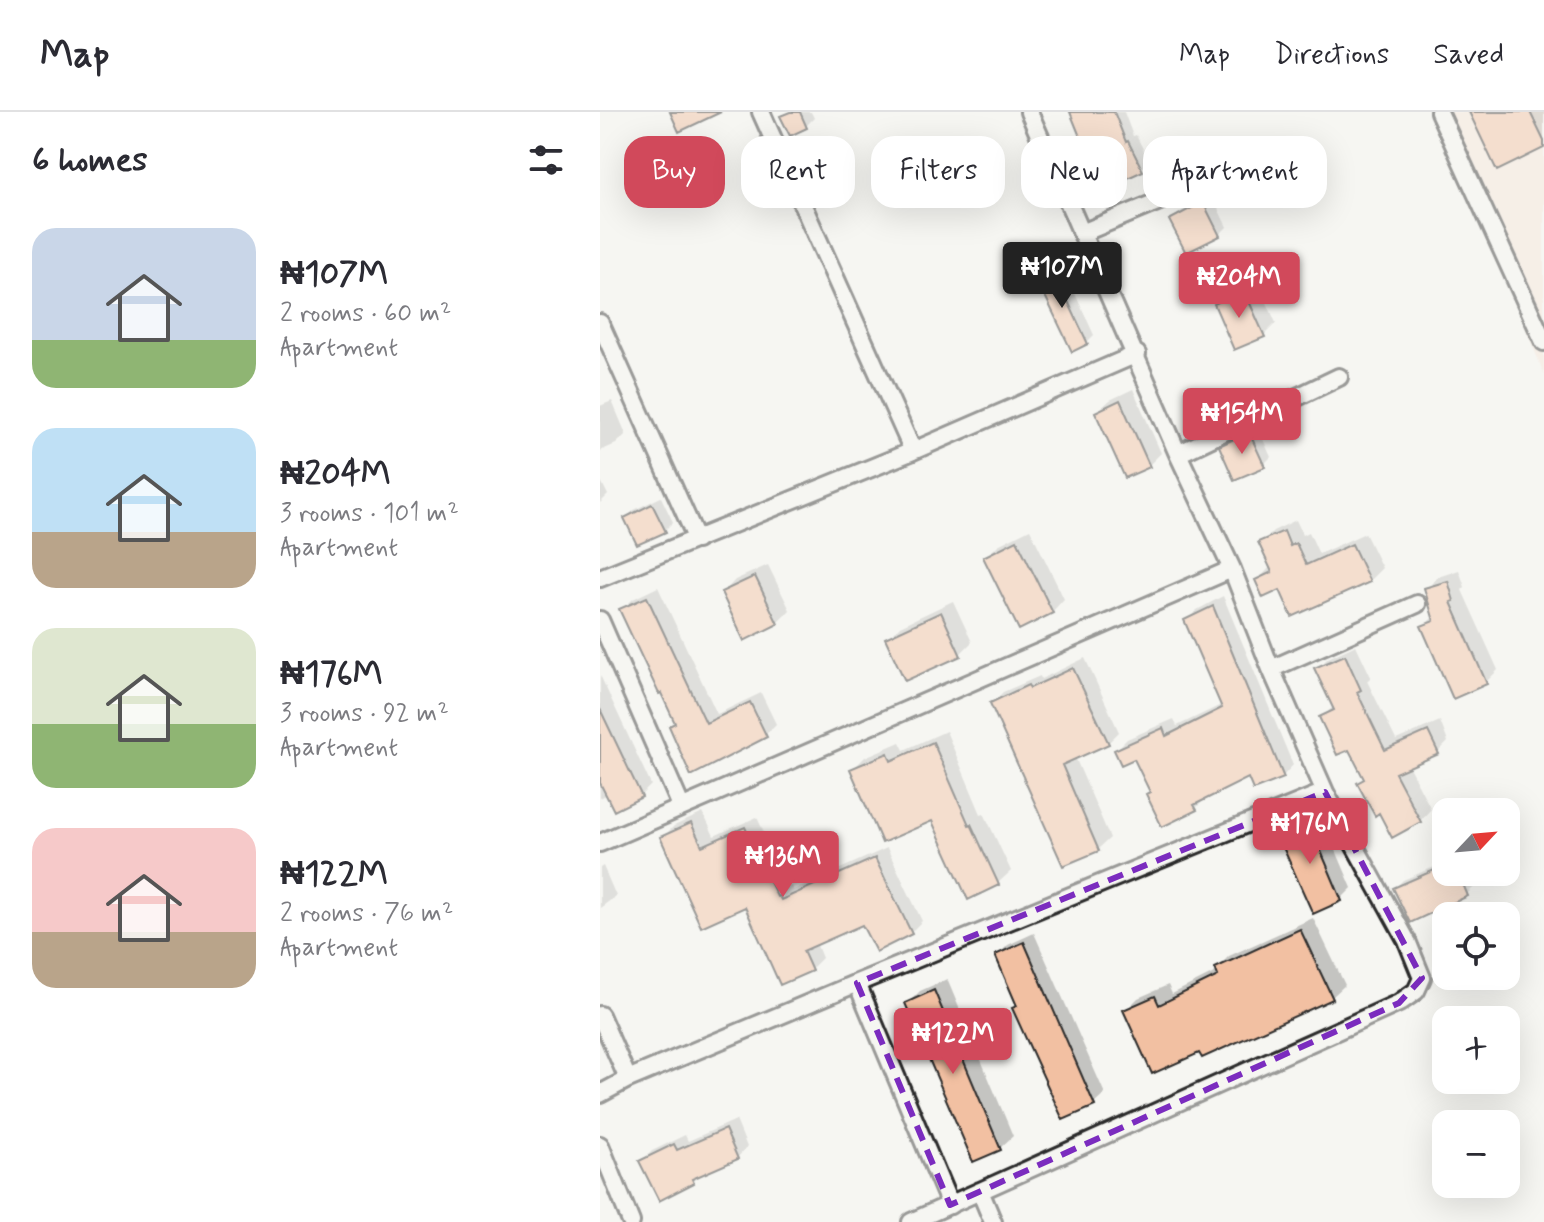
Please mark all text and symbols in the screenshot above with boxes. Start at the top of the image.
text: Map [40,31,110,80]
text: Map [1179,37,1230,74]
text: Directions [1274,37,1389,74]
text: Saved [1433,37,1504,74]
chip: Buy [624,136,725,208]
chip: Rent [741,136,855,208]
chip: Filters [871,136,1005,208]
chip: New [1021,136,1127,208]
chip: Apartment [1143,136,1327,208]
text: 6 homes [32,138,147,183]
icon: filters [524,138,568,182]
pin: ₦107M [1006,242,1118,310]
text: ₦107M [1021,251,1103,285]
text: ₦107M [280,252,388,297]
pin: ₦204M [1183,252,1295,320]
icon: home [96,260,192,356]
text: ₦204M [1197,261,1281,295]
text: 2 rooms · 60 m² [280,297,451,331]
text: Apartment [280,331,398,365]
pin: ₦154M [1186,388,1298,456]
text: ₦154M [1201,397,1283,431]
text: ₦204M [280,452,391,497]
icon: home [96,460,192,556]
text: 3 rooms · 101 m² [280,497,459,531]
text: Apartment [280,531,398,565]
text: ₦176M [280,652,383,697]
icon: home [96,660,192,756]
text: 3 rooms · 92 m² [280,697,449,731]
text: Apartment [280,731,398,765]
pin: ₦176M [1254,798,1366,866]
north arrow [1432,798,1520,886]
map controls [1432,798,1520,1198]
text: ₦176M [1271,807,1349,841]
pin: ₦136M [727,831,839,899]
text: ₦136M [745,840,821,874]
text: ₦122M [280,852,388,897]
icon: home [96,860,192,956]
text: 2 rooms · 76 m² [280,897,453,931]
button: locate [1432,902,1520,990]
text: Apartment [280,931,398,965]
button: + [1432,1006,1520,1094]
pin: ₦122M [897,1008,1009,1076]
text: ₦122M [912,1017,994,1051]
button: − [1432,1110,1520,1198]

